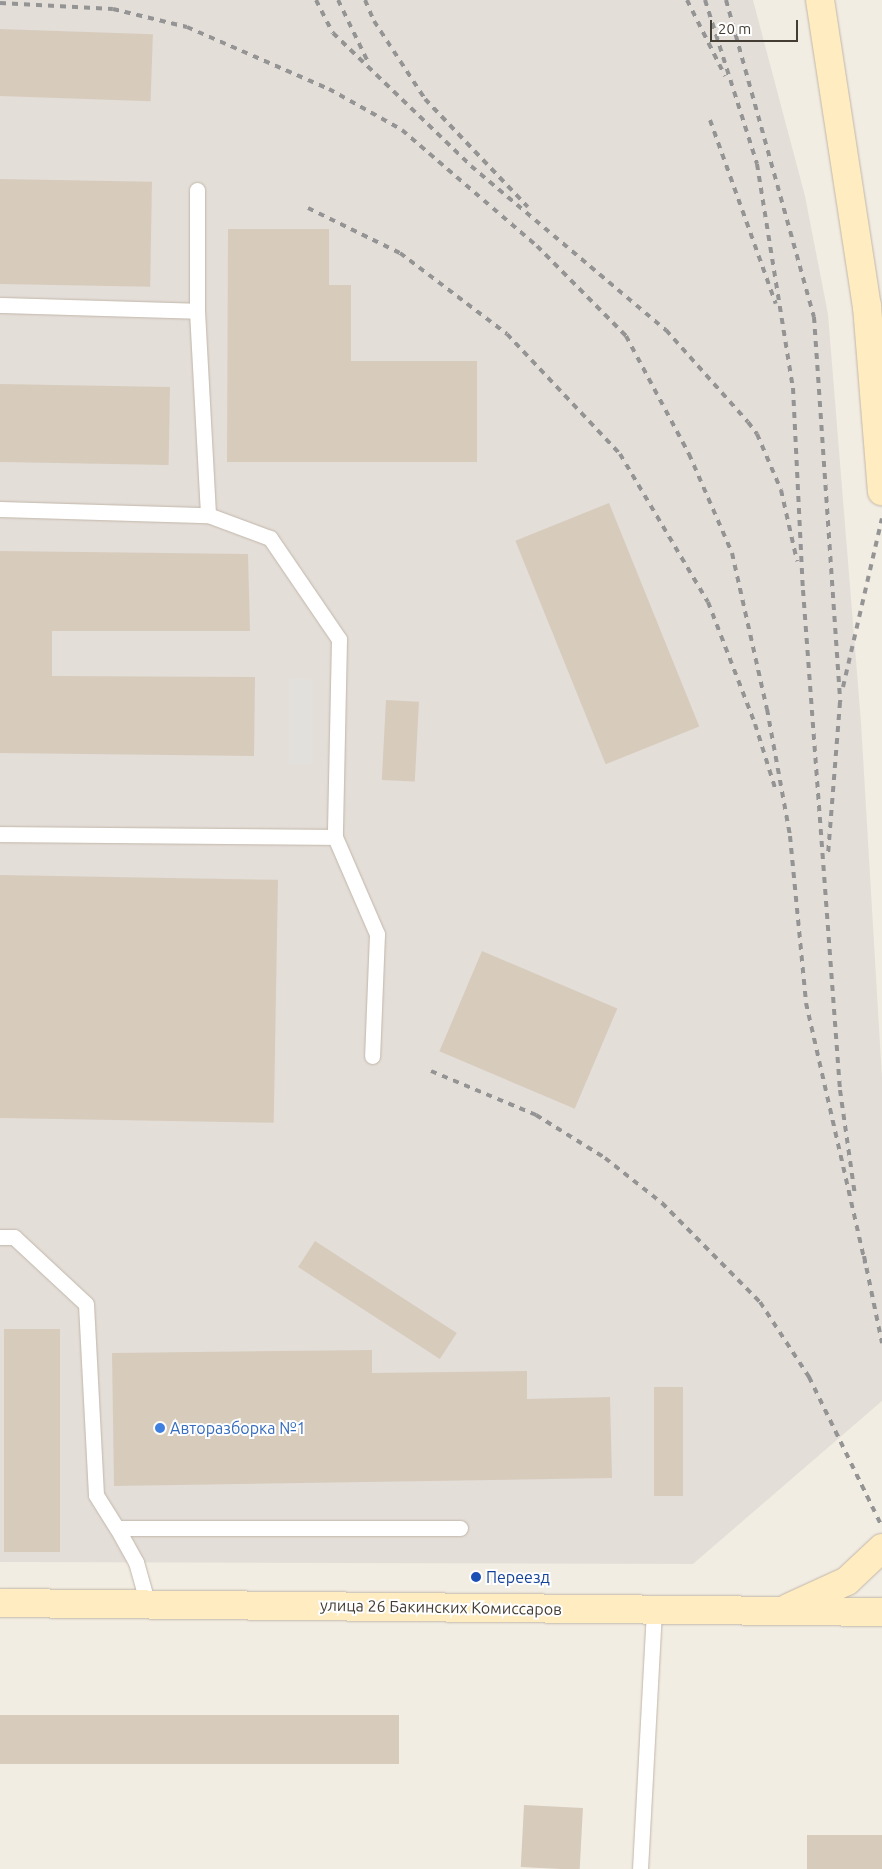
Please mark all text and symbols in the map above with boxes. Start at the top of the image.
scale bar [712,10,800,42]
text: 20 m [718,20,751,37]
place label: Авторазборка №1 [170,1418,306,1438]
marker: Авторазборка №1 [154,1422,166,1434]
place label: Переезд [486,1567,550,1587]
marker: Переезд [470,1571,482,1583]
street label: улица 26 Бакинских Комиссаров [320,1595,562,1619]

